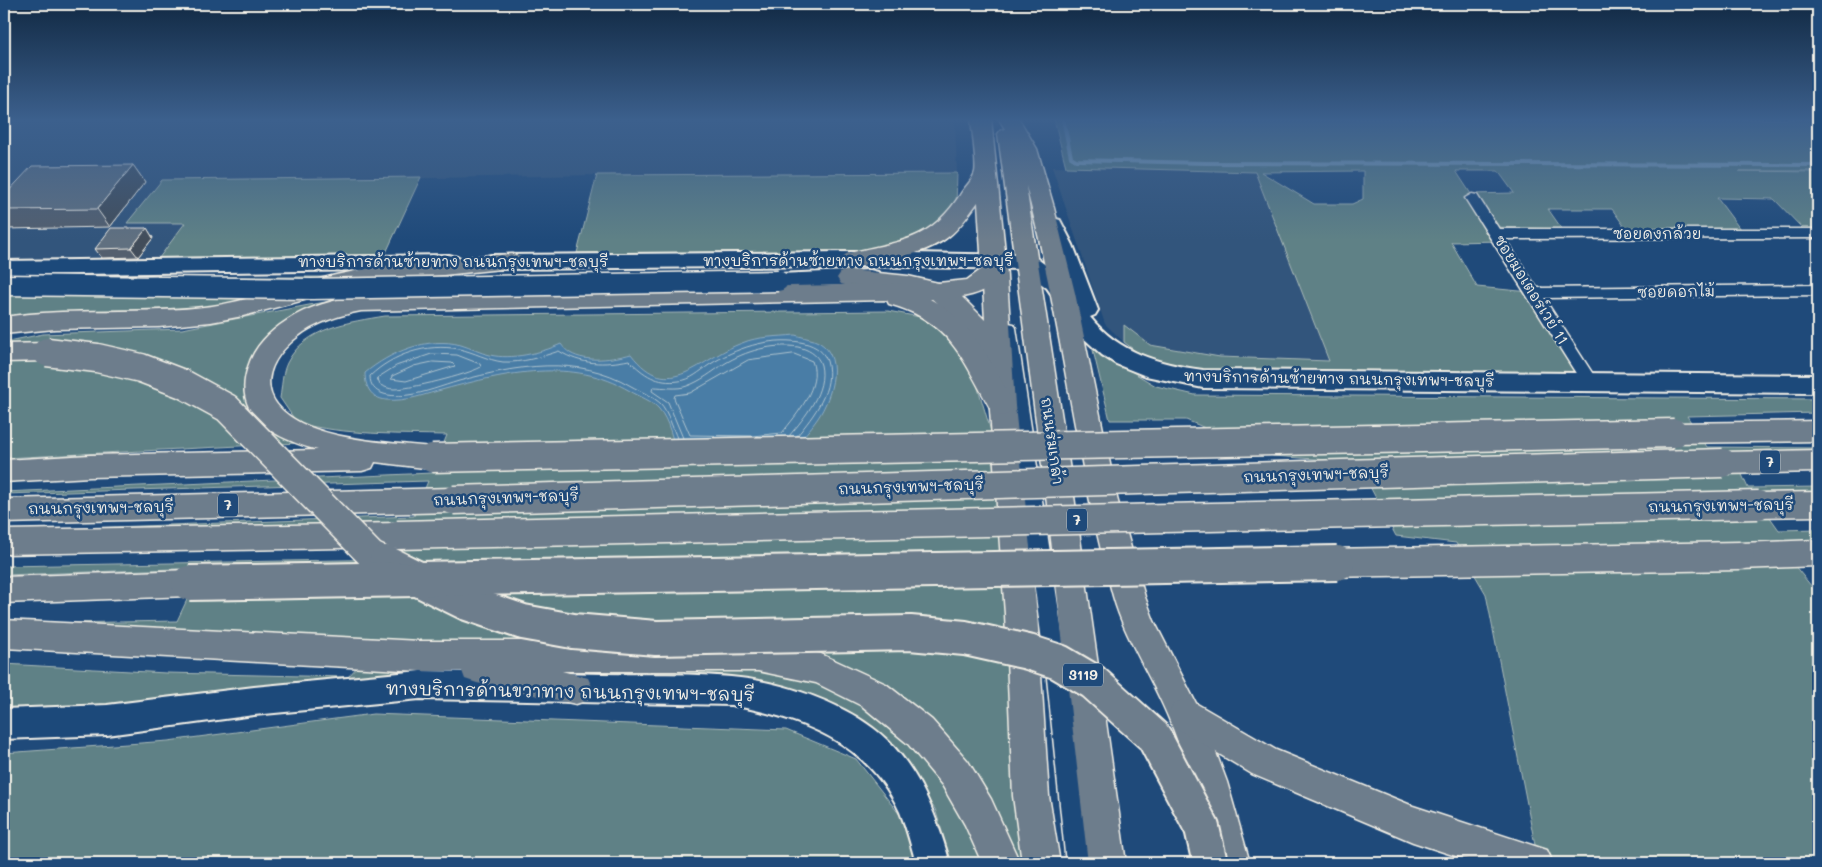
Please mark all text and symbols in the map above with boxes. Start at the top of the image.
street label: ซอยดงกล้วย [1613,223,1701,243]
street label: ซอยมอเตอร์เวย์ 11 [1490,231,1574,348]
street label: ทางบริการด้านซ้ายทาง ถนนกรุงเทพฯ-ชลบุรี [703,250,1013,272]
street label: ทางบริการด้านซ้ายทาง ถนนกรุงเทพฯ-ชลบุรี [298,251,608,273]
street label: ซอยดอกไม้ [1637,280,1715,302]
street label: ทางบริการด้านซ้ายทาง ถนนกรุงเทพฯ-ชลบุรี [1184,365,1494,393]
street label: ถนนร่มเกล้า [1037,396,1069,486]
road number: 7 [1760,451,1780,474]
street label: ถนนกรุงเทพฯ-ชลบุรี [1243,461,1389,489]
street label: ถนนกรุงเทพฯ-ชลบุรี [838,473,984,501]
street label: ถนนกรุงเทพฯ-ชลบุรี [433,484,579,512]
road number: 7 [218,494,238,516]
street label: ถนนกรุงเทพฯ-ชลบุรี [1648,494,1794,518]
street label: ถนนกรุงเทพฯ-ชลบุรี [28,496,174,520]
road number: 7 [1067,508,1087,532]
road number: 3119 [1063,664,1103,686]
street label: ทางบริการด้านขวาทาง ถนนกรุงเทพฯ-ชลบุรี [385,676,755,708]

